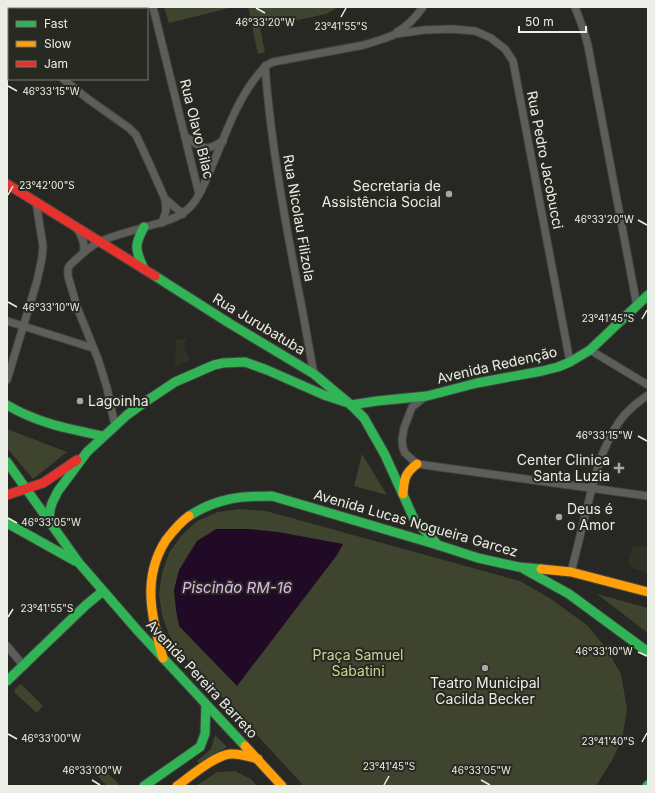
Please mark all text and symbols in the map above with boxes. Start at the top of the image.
legend [8,8,148,80]
scale bar [519,8,586,34]
text: 50 m [525,14,554,29]
text: Fast [44,16,68,31]
text: 46°33'20"W [235,16,295,28]
text: 23°41'55"S [315,20,367,32]
text: Slow [44,36,72,51]
text: Jam [44,56,68,71]
street label: Rua Olavo Bilac [177,77,218,181]
text: 46°33'15"W [22,85,80,97]
street label: Rua Pedro Jacobucci [524,89,567,231]
street label: Rua Nicolau Filizola [280,153,319,283]
place label: Secretaria de Assistência Social [322,177,441,210]
text: 23°42'00"S [19,179,75,191]
marker: Secretaria de Assistência Social [444,189,454,199]
text: 46°33'20"W [574,213,634,225]
street label: Rua Jurubatuba [210,289,309,358]
text: 46°33'10"W [22,301,80,313]
text: 23°41'45"S [582,312,634,324]
street label: Avenida Redenção [435,342,559,387]
place label: Lagoinha [88,392,149,409]
marker: Lagoinha [75,396,85,406]
text: 46°33'15"W [575,429,633,441]
place label: Center Clinica Santa Luzia [517,451,610,484]
marker: Center Clinica Santa Luzia [613,462,625,474]
street label: Avenida Lucas Nogueira Garcez [312,485,520,560]
place label: Deus é o Amor [567,500,615,533]
marker: Deus é o Amor [554,512,564,522]
text: 46°33'05"W [21,516,81,528]
water label: Piscinão RM-16 [182,578,292,597]
text: 23°41'55"S [21,602,73,614]
street label: Avenida Pereira Barreto [143,616,262,741]
text: 46°33'10"W [575,645,633,657]
park label: Praça Samuel Sabatini [313,646,403,679]
marker: Teatro Municipal Cacilda Becker [480,663,490,673]
place label: Teatro Municipal Cacilda Becker [430,674,540,707]
text: 46°33'00"W [21,732,81,744]
text: 23°41'40"S [582,735,634,747]
text: 23°41'45"S [363,760,415,772]
text: 46°33'00"W [62,764,122,776]
text: 46°33'05"W [451,764,511,776]

